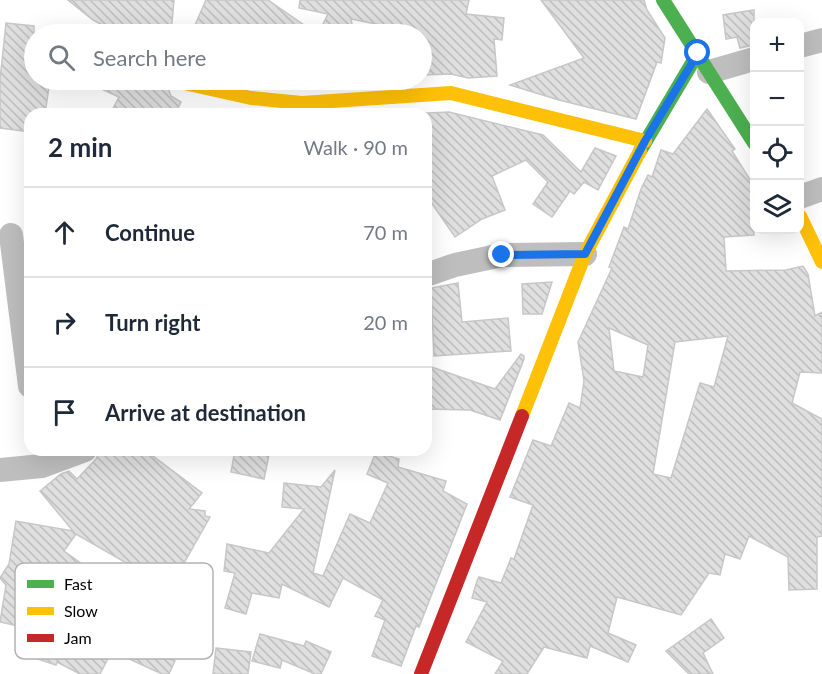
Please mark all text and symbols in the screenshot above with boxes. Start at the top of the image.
map controls [750,18,804,234]
button: + [750,18,804,72]
search box [24,24,432,90]
route start [684,39,710,65]
icon: search [45,41,78,74]
text: Search here [93,44,206,71]
button: − [750,72,804,126]
button: locate [750,126,804,180]
text: 2 min [48,131,112,163]
text: Walk · 90 m [303,135,408,159]
button: layers [750,180,804,234]
icon: ahead [48,216,81,249]
text: Continue [105,219,195,246]
text: 70 m [363,220,408,244]
route end [488,241,514,267]
icon: right [48,306,81,339]
text: Turn right [105,309,200,336]
text: 20 m [363,310,408,334]
icon: arrive [48,396,81,429]
text: Arrive at destination [105,399,306,426]
legend [15,563,213,659]
text: Fast [64,574,93,593]
text: Slow [64,601,98,620]
text: Jam [64,628,92,647]

